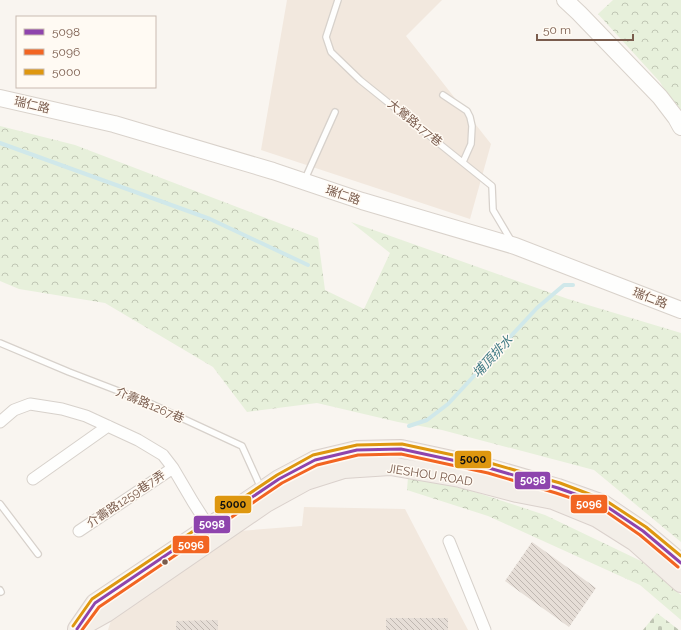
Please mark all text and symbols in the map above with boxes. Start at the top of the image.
legend [16,16,156,88]
scale bar [537,16,633,42]
text: 50 m [543,23,571,37]
text: 5098 [52,25,80,39]
text: 5096 [52,45,80,59]
text: 5000 [52,65,81,79]
street label: 瑞仁路 [13,94,51,116]
street label: 大鶯路177巷 [385,97,445,149]
street label: 瑞仁路 [324,183,362,207]
street label: 瑞仁路 [631,285,669,311]
water label: 埔頂排水 [469,331,516,380]
street label: 介壽路1267巷 [114,384,186,426]
line badge: 5000 [454,450,492,469]
text: 5000 [460,453,486,466]
street label: JIESHOU ROAD [386,461,474,489]
street label: 介壽路1259巷7弄 [84,468,168,530]
line badge: 5098 [514,471,551,490]
text: 5098 [520,474,546,487]
line badge: 5096 [570,494,608,514]
line badge: 5000 [214,495,252,514]
text: 5000 [220,498,246,511]
text: 5096 [576,498,602,511]
line badge: 5098 [193,515,231,534]
text: 5098 [199,518,225,531]
line badge: 5096 [172,535,210,554]
text: 5096 [178,539,204,552]
unlabelled marker [160,557,170,567]

